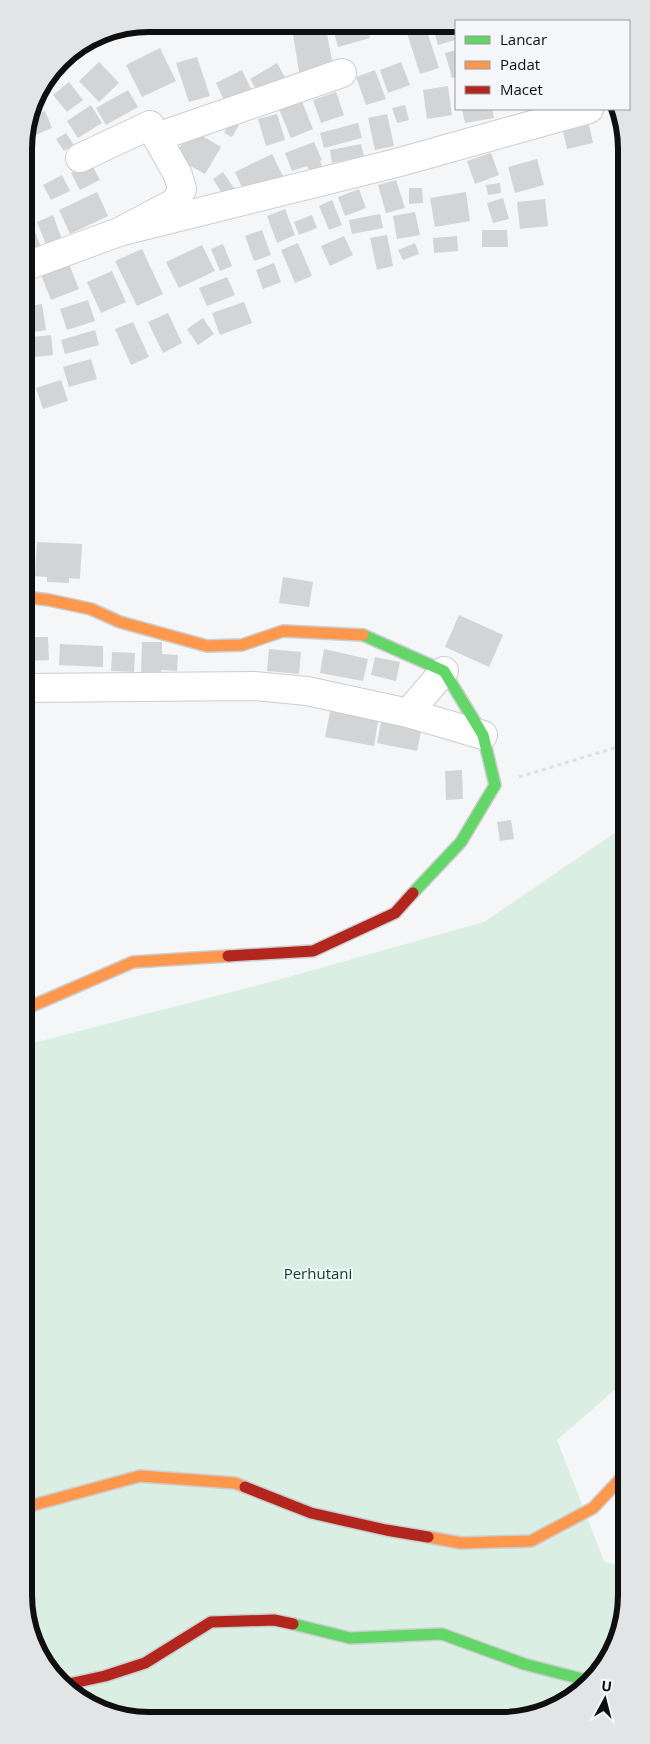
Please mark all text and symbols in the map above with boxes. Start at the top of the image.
legend [455,20,630,110]
text: Lancar [500,29,547,49]
text: Padat [500,54,540,74]
text: Macet [500,79,543,99]
park label: Perhutani [284,1263,352,1283]
north arrow [580,1674,630,1724]
text: U [600,1676,613,1696]

